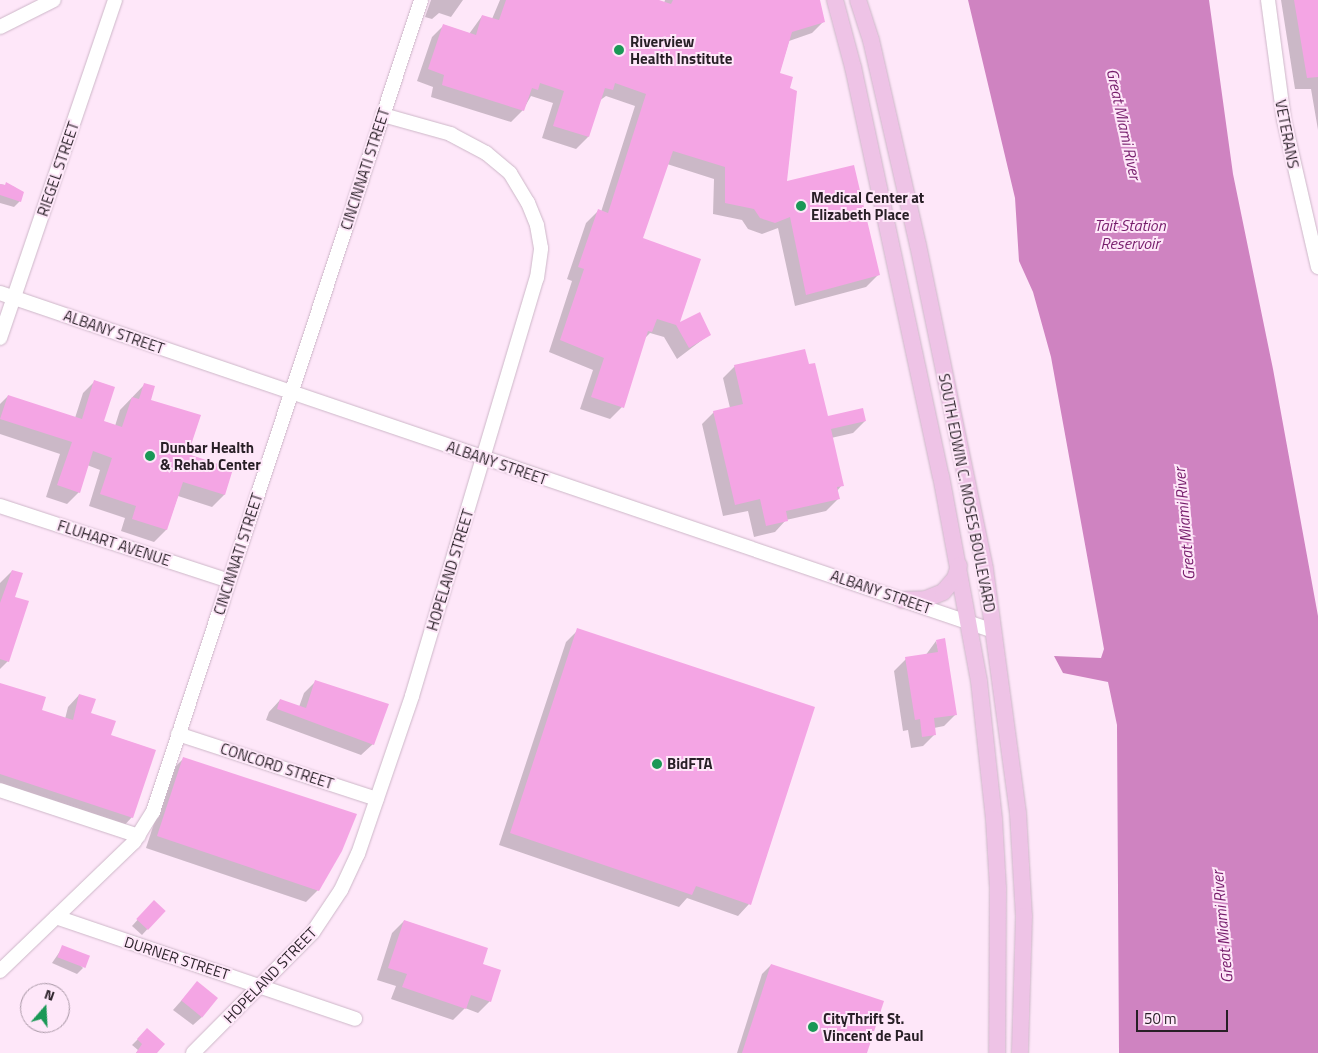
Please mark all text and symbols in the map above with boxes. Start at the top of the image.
place label: Riverview Health Institute [630,32,732,67]
marker: Riverview Health Institute [612,43,626,57]
water label: Great Miami River [1103,67,1145,181]
street label: VETERANS [1272,98,1302,170]
street label: CINCINNATI STREET [337,106,393,232]
street label: RIEGEL STREET [33,119,83,219]
place label: Medical Center at Elizabeth Place [811,188,924,223]
marker: Medical Center at Elizabeth Place [795,200,807,212]
water label: Tait Station Reservoir [1094,215,1166,253]
street label: ALBANY STREET [61,306,167,358]
street label: SOUTH EDWIN C. MOSES BOULEVARD [935,372,999,614]
street label: ALBANY STREET [444,437,550,489]
place label: Dunbar Health & Rehab Center [160,438,261,473]
marker: Dunbar Health & Rehab Center [144,450,156,462]
water label: Great Miami River [1170,467,1198,581]
street label: CINCINNATI STREET [210,491,266,617]
street label: HOPELAND STREET [423,507,477,633]
street label: FLUHART AVENUE [55,516,173,570]
street label: ALBANY STREET [828,566,934,618]
street label: CONCORD STREET [218,739,336,793]
place label: BidFTA [667,755,713,773]
marker: BidFTA [651,758,663,770]
water label: Great Miami River [1208,870,1236,984]
street label: HOPELAND STREET [220,923,320,1027]
street label: DURNER STREET [122,933,232,983]
north arrow [20,983,70,1033]
text: N [42,983,58,1006]
scale bar [1138,1000,1230,1032]
text: 50 m [1144,1007,1177,1030]
place label: CityThrift St. Vincent de Paul [823,1009,923,1044]
marker: CityThrift St. Vincent de Paul [807,1021,819,1033]

